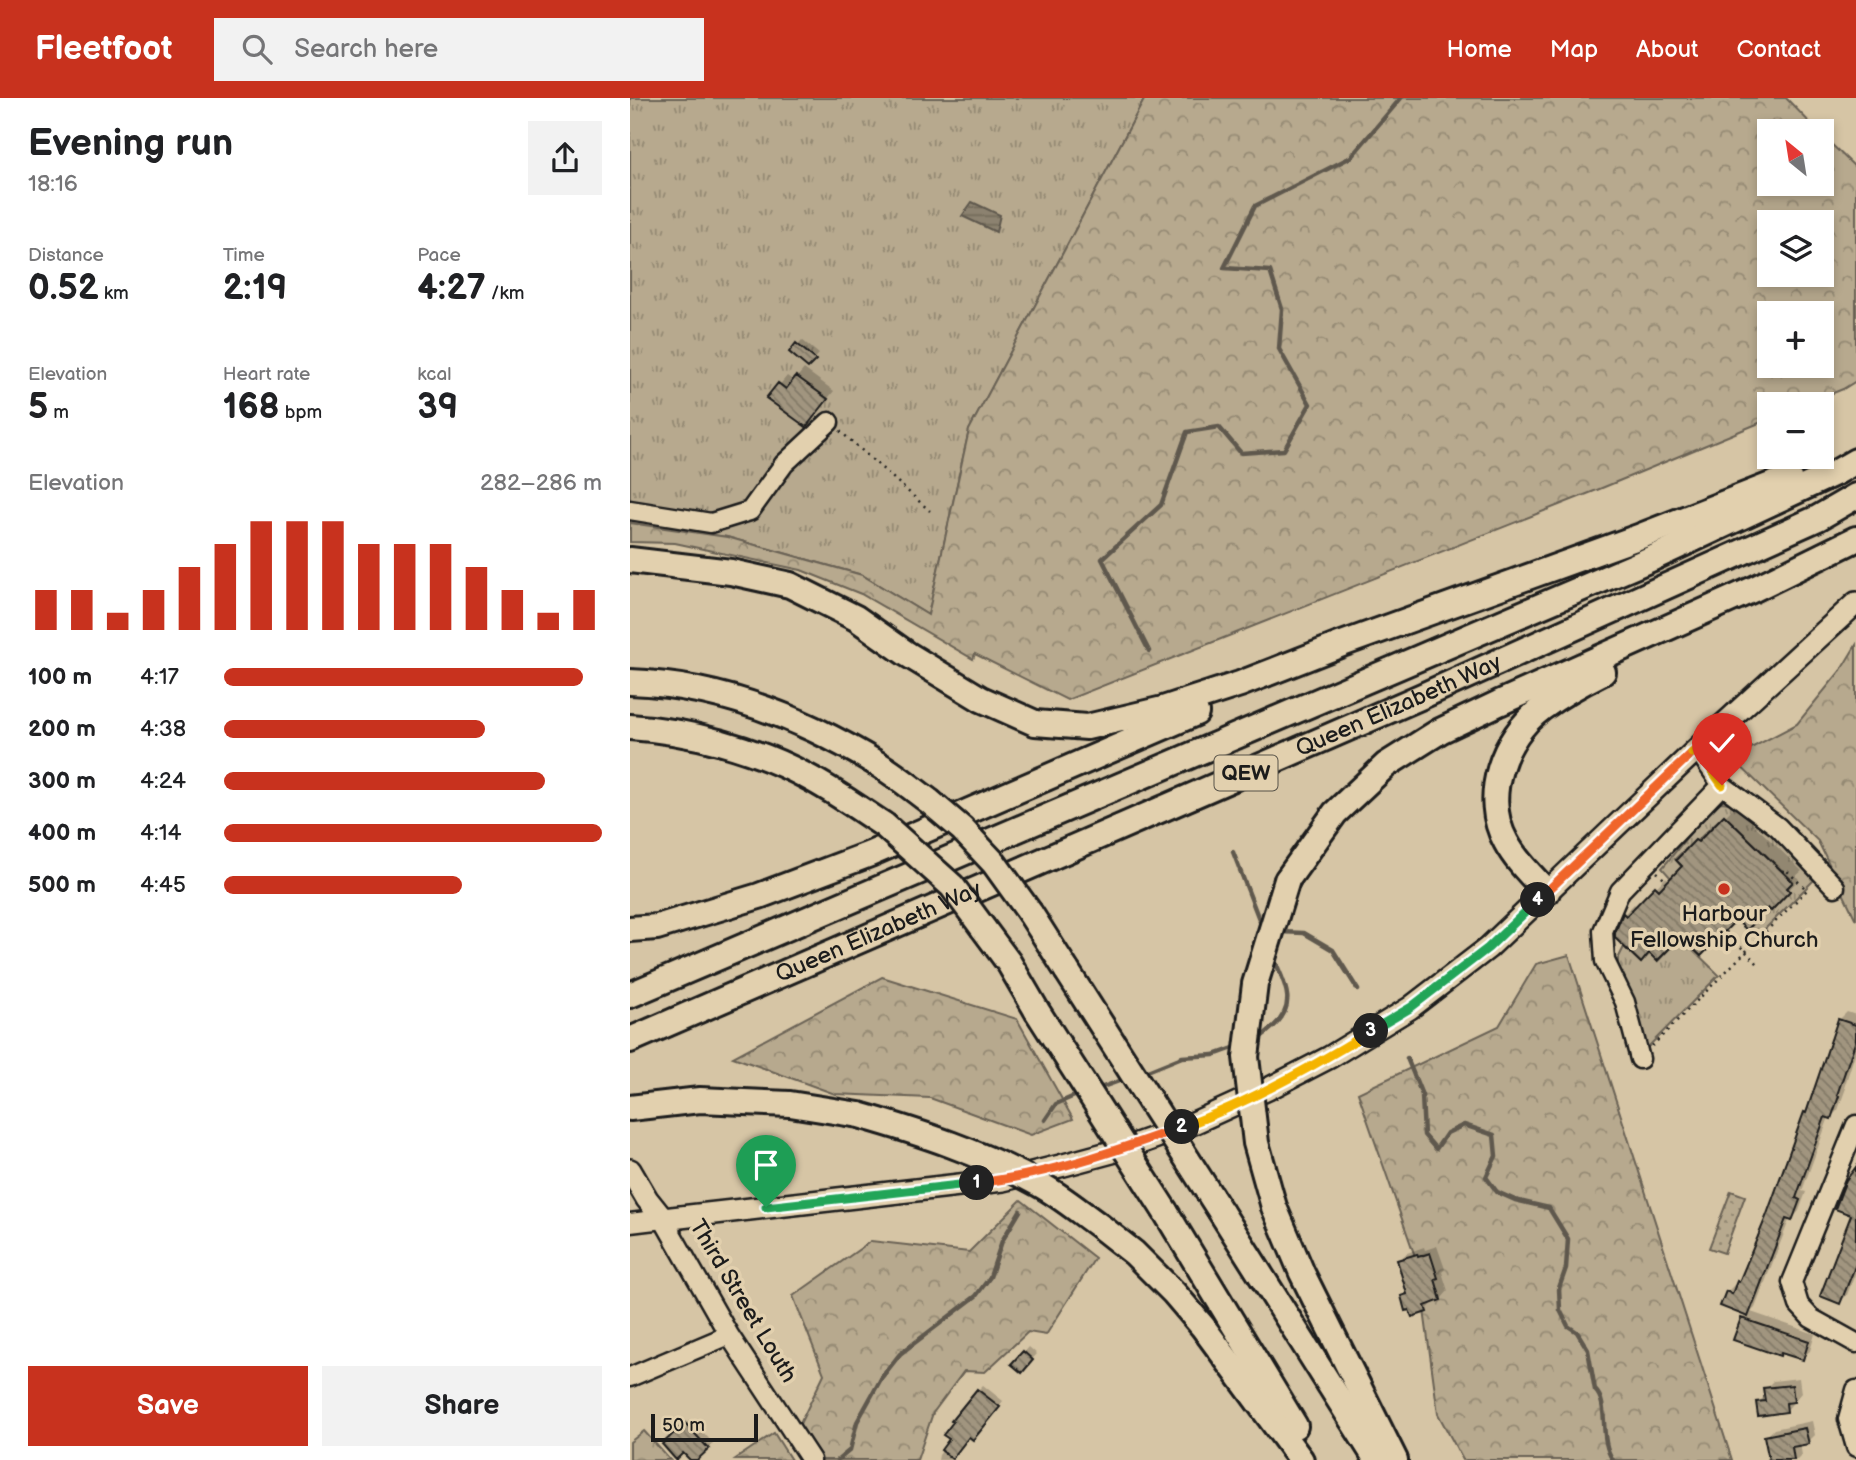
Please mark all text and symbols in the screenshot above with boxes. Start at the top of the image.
search box [214,18,704,81]
text: Fleetfoot [35,29,172,69]
icon: search [238,30,276,68]
text: Search here [294,34,438,65]
text: Home [1447,35,1512,64]
text: Map [1550,35,1598,64]
text: About [1636,35,1698,64]
text: Contact [1736,35,1821,64]
north arrow [1757,119,1834,196]
map controls [1757,119,1834,469]
text: Evening run [28,121,233,166]
button: share [528,121,602,195]
text: 18:16 [28,170,78,198]
button: layers [1757,210,1834,287]
text: Distance [28,244,104,267]
text: Time [223,244,265,267]
text: Pace [417,244,461,267]
text: 0.52 [28,267,99,310]
text: 2:19 [223,267,287,310]
text: 4:27 [417,267,486,310]
text: km [99,282,129,305]
text: /km [486,282,524,305]
button: + [1757,301,1834,378]
text: Elevation [28,363,107,386]
text: Heart rate [223,363,310,386]
text: kcal [417,363,451,386]
text: 5 [28,386,48,429]
text: 168 [223,386,280,429]
text: 39 [417,386,458,429]
button: − [1757,392,1834,469]
text: m [48,401,69,424]
text: bpm [280,401,322,424]
text: Elevation [28,469,124,497]
text: 282–286 m [480,469,602,497]
street label: Queen Elizabeth Way [1292,648,1506,763]
text: 100 m [28,663,92,691]
text: 4:17 [140,663,179,691]
pin [1692,713,1752,785]
text: 200 m [28,715,96,743]
text: 4:38 [140,715,186,743]
icon: check [1703,724,1741,762]
road number: QEW [1214,756,1278,790]
text: 300 m [28,767,96,795]
text: 4:24 [140,767,186,795]
text: 400 m [28,819,96,847]
text: 4:14 [140,819,182,847]
text: 500 m [28,871,96,899]
text: 4:45 [140,871,186,899]
street label: Queen Elizabeth Way [771,875,986,989]
marker: Harbour Fellowship Church [1716,881,1732,897]
pin: 4 [1520,882,1556,918]
text: 4 [1532,888,1543,911]
place label: Harbour Fellowship Church [1630,900,1818,954]
pin: 3 [1354,1014,1388,1048]
text: 3 [1365,1019,1376,1042]
pin: 2 [1164,1110,1200,1144]
text: 2 [1176,1115,1187,1138]
pin [736,1135,796,1207]
icon: arrive [747,1146,785,1184]
pin: 1 [960,1166,994,1200]
text: 1 [973,1171,981,1194]
street label: Third Street Louth [683,1214,803,1388]
button: Save [28,1366,308,1446]
button: Share [322,1366,602,1446]
scale bar [651,1411,758,1443]
text: 50 m [662,1414,705,1437]

